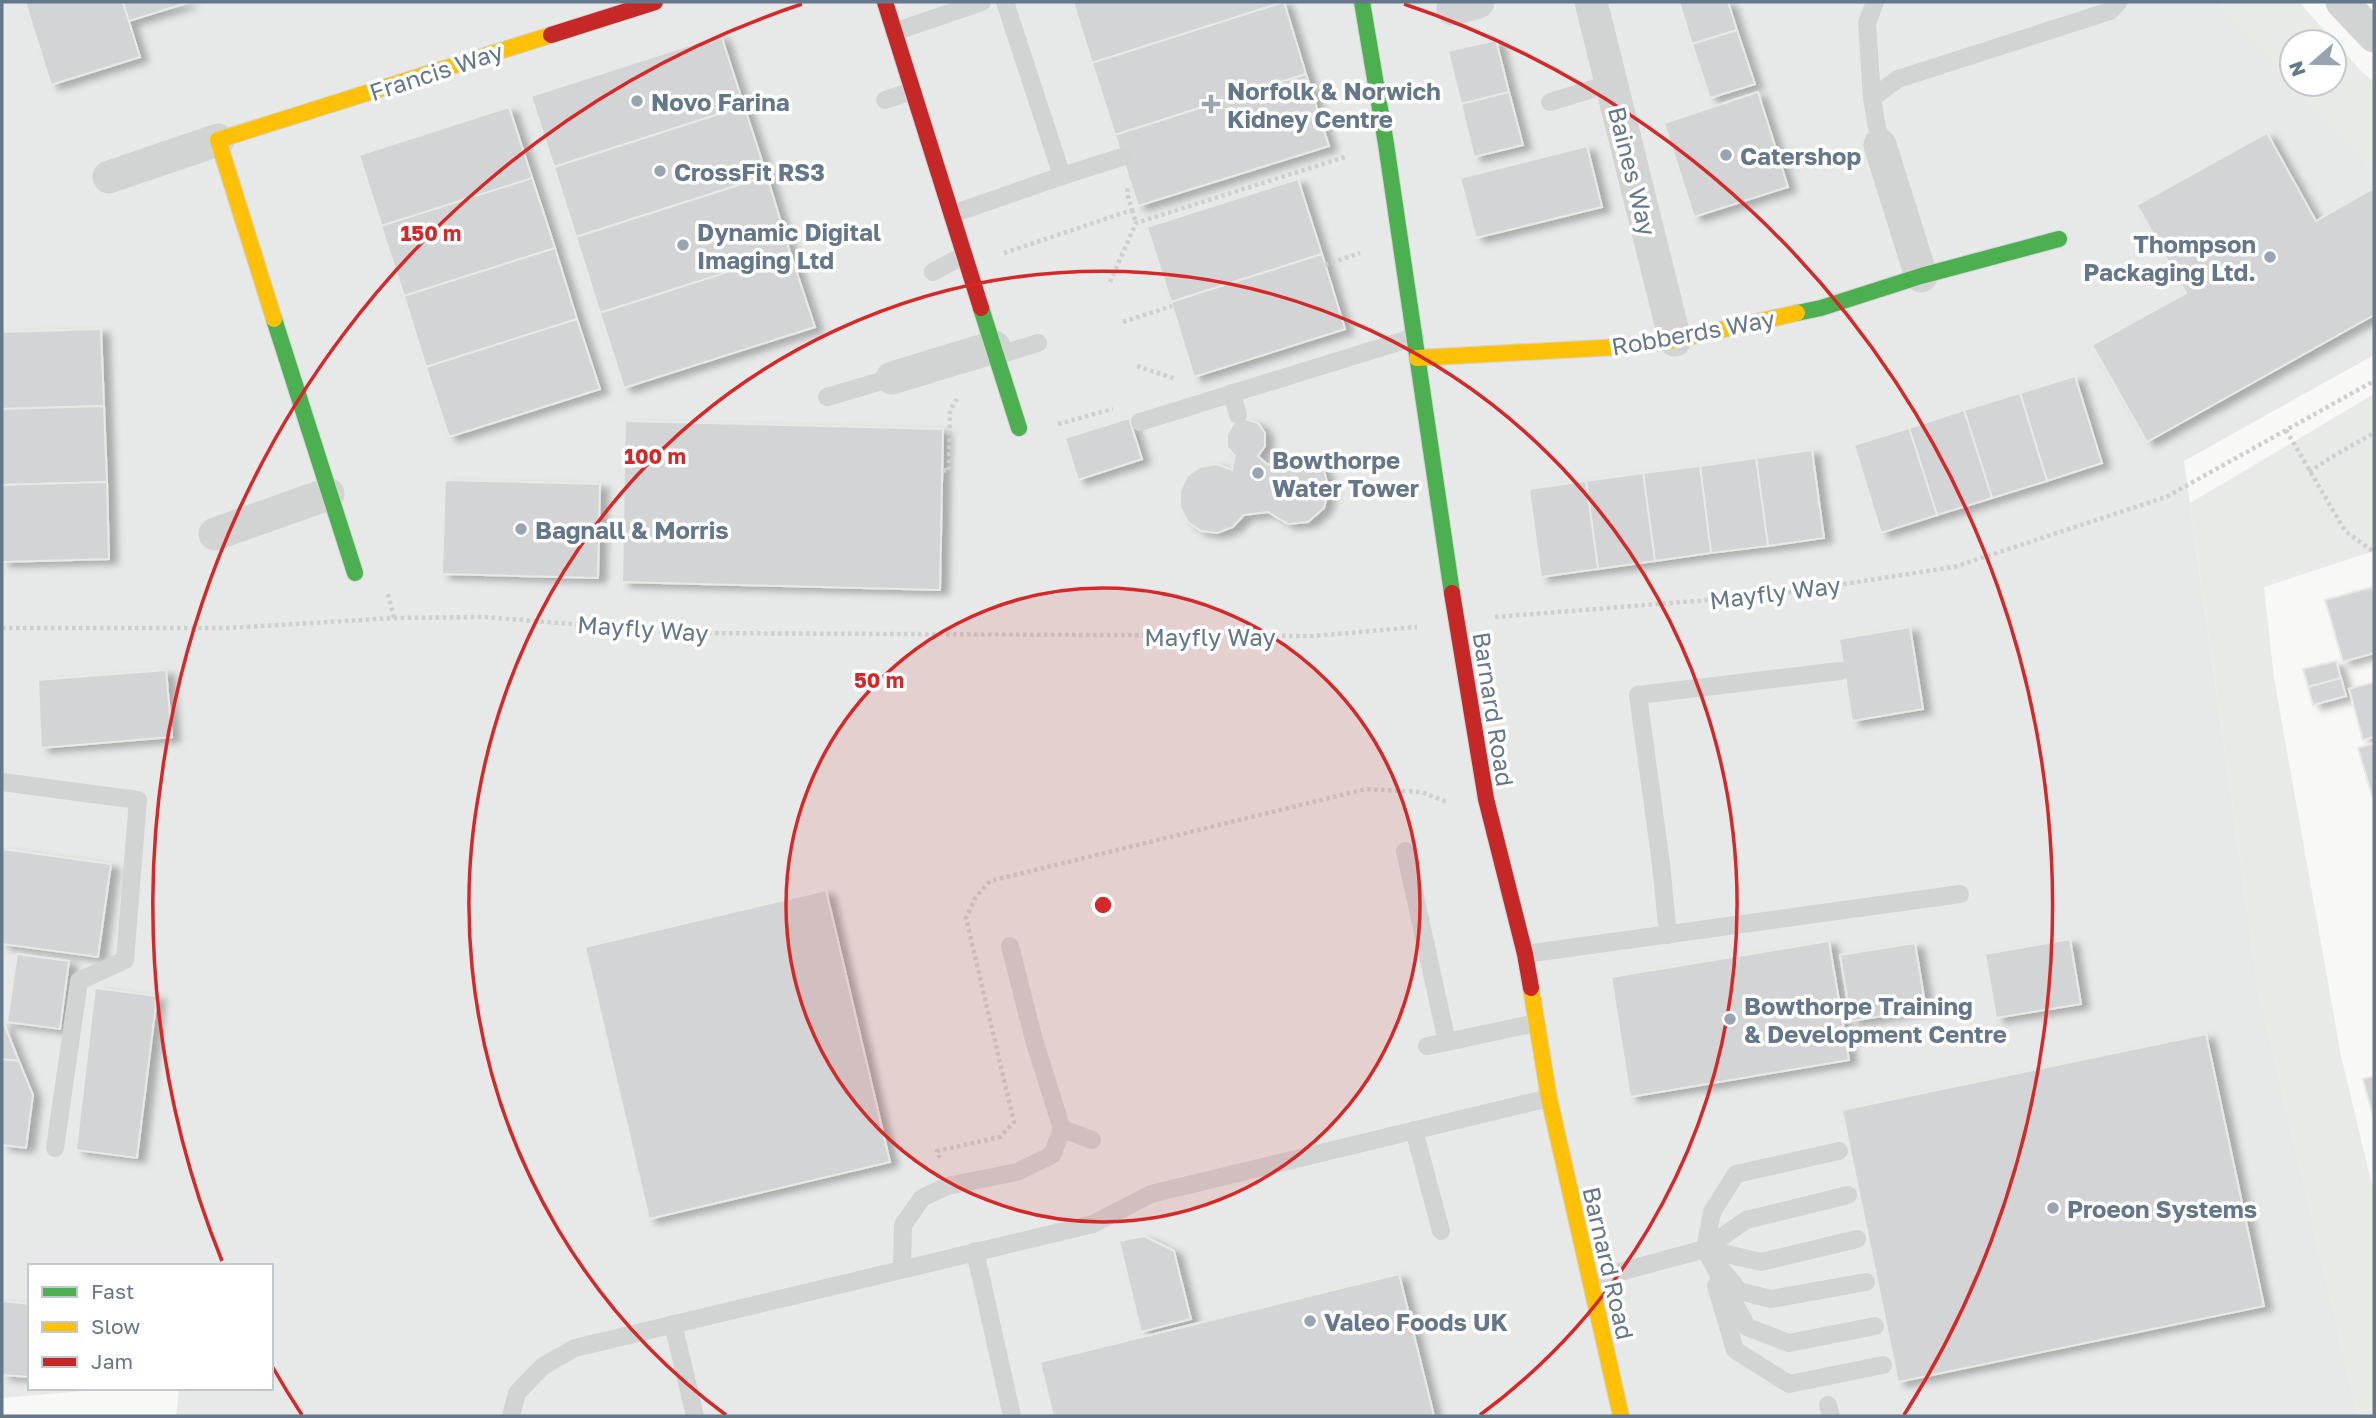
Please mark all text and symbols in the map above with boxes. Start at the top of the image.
north arrow [2278,28,2348,98]
street label: Francis Way [366,36,506,106]
text: N [2283,58,2310,80]
place label: Norfolk & Norwich Kidney Centre [1227,76,1441,133]
place label: Novo Farina [651,87,790,116]
marker: Novo Farina [629,93,645,109]
marker: Norfolk & Norwich Kidney Centre [1201,94,1221,114]
street label: Baines Way [1603,103,1663,239]
place label: Catershop [1740,141,1861,170]
marker: Catershop [1718,147,1734,163]
place label: CrossFit RS3 [674,157,825,186]
marker: CrossFit RS3 [652,163,668,179]
place label: Dynamic Digital Imaging Ltd [697,217,881,274]
text: 150 m [401,220,461,246]
place label: Thompson Packaging Ltd. [2083,229,2256,286]
marker: Dynamic Digital Imaging Ltd [675,237,691,253]
marker: Thompson Packaging Ltd. [2262,249,2278,265]
street label: Robberds Way [1609,303,1777,361]
text: 100 m [624,443,686,469]
place label: Bowthorpe Water Tower [1272,445,1419,502]
marker: Bowthorpe Water Tower [1250,465,1266,481]
place label: Bagnall & Morris [535,515,729,544]
marker: Bagnall & Morris [513,521,529,537]
street label: Mayfly Way [1708,570,1842,614]
street label: Mayfly Way [576,609,710,647]
street label: Mayfly Way [1144,622,1276,651]
street label: Barnard Road [1467,630,1521,788]
text: 50 m [854,667,904,693]
centre of rings [1091,893,1115,917]
place label: Bowthorpe Training & Development Centre [1744,991,2007,1048]
marker: Bowthorpe Training & Development Centre [1722,1011,1738,1027]
street label: Barnard Road [1577,1184,1641,1342]
place label: Proeon Systems [2067,1194,2257,1223]
marker: Proeon Systems [2045,1200,2061,1216]
legend [28,1264,273,1390]
text: Fast [91,1278,134,1304]
place label: Valeo Foods UK [1324,1307,1508,1336]
text: Slow [91,1313,140,1339]
marker: Valeo Foods UK [1302,1313,1318,1329]
text: Jam [91,1348,133,1374]

